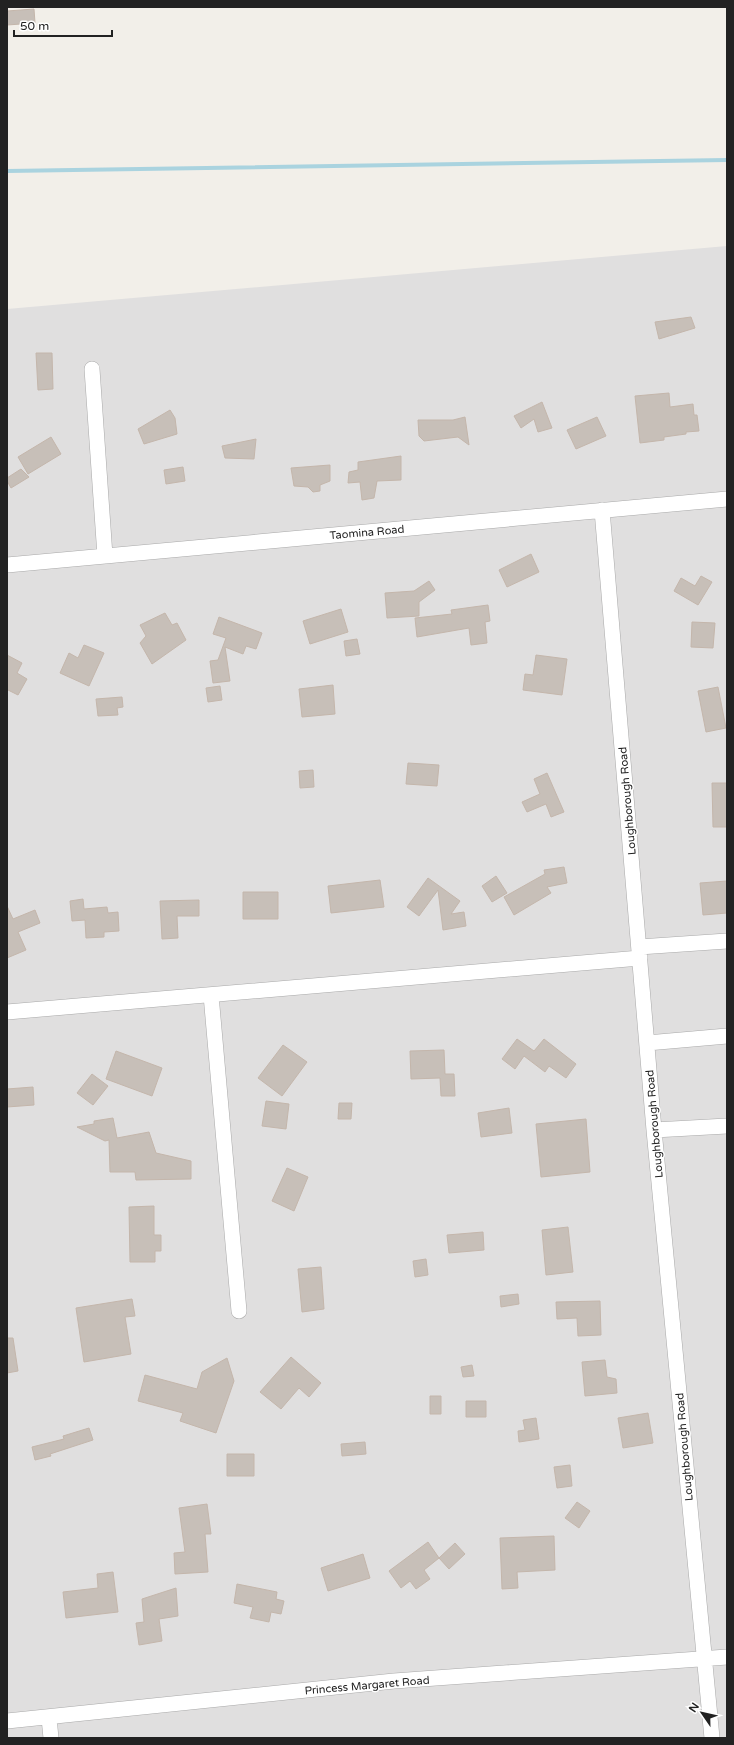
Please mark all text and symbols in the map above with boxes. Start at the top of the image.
scale bar [14,12,112,38]
text: 50 m [20,19,49,33]
street label: Taomina Road [329,523,405,542]
street label: Loughborough Road [616,746,639,856]
street label: Loughborough Road [643,1069,666,1179]
street label: Loughborough Road [673,1392,696,1502]
street label: Princess Margaret Road [304,1674,430,1697]
north arrow [682,1693,722,1733]
text: N [686,1700,702,1715]

